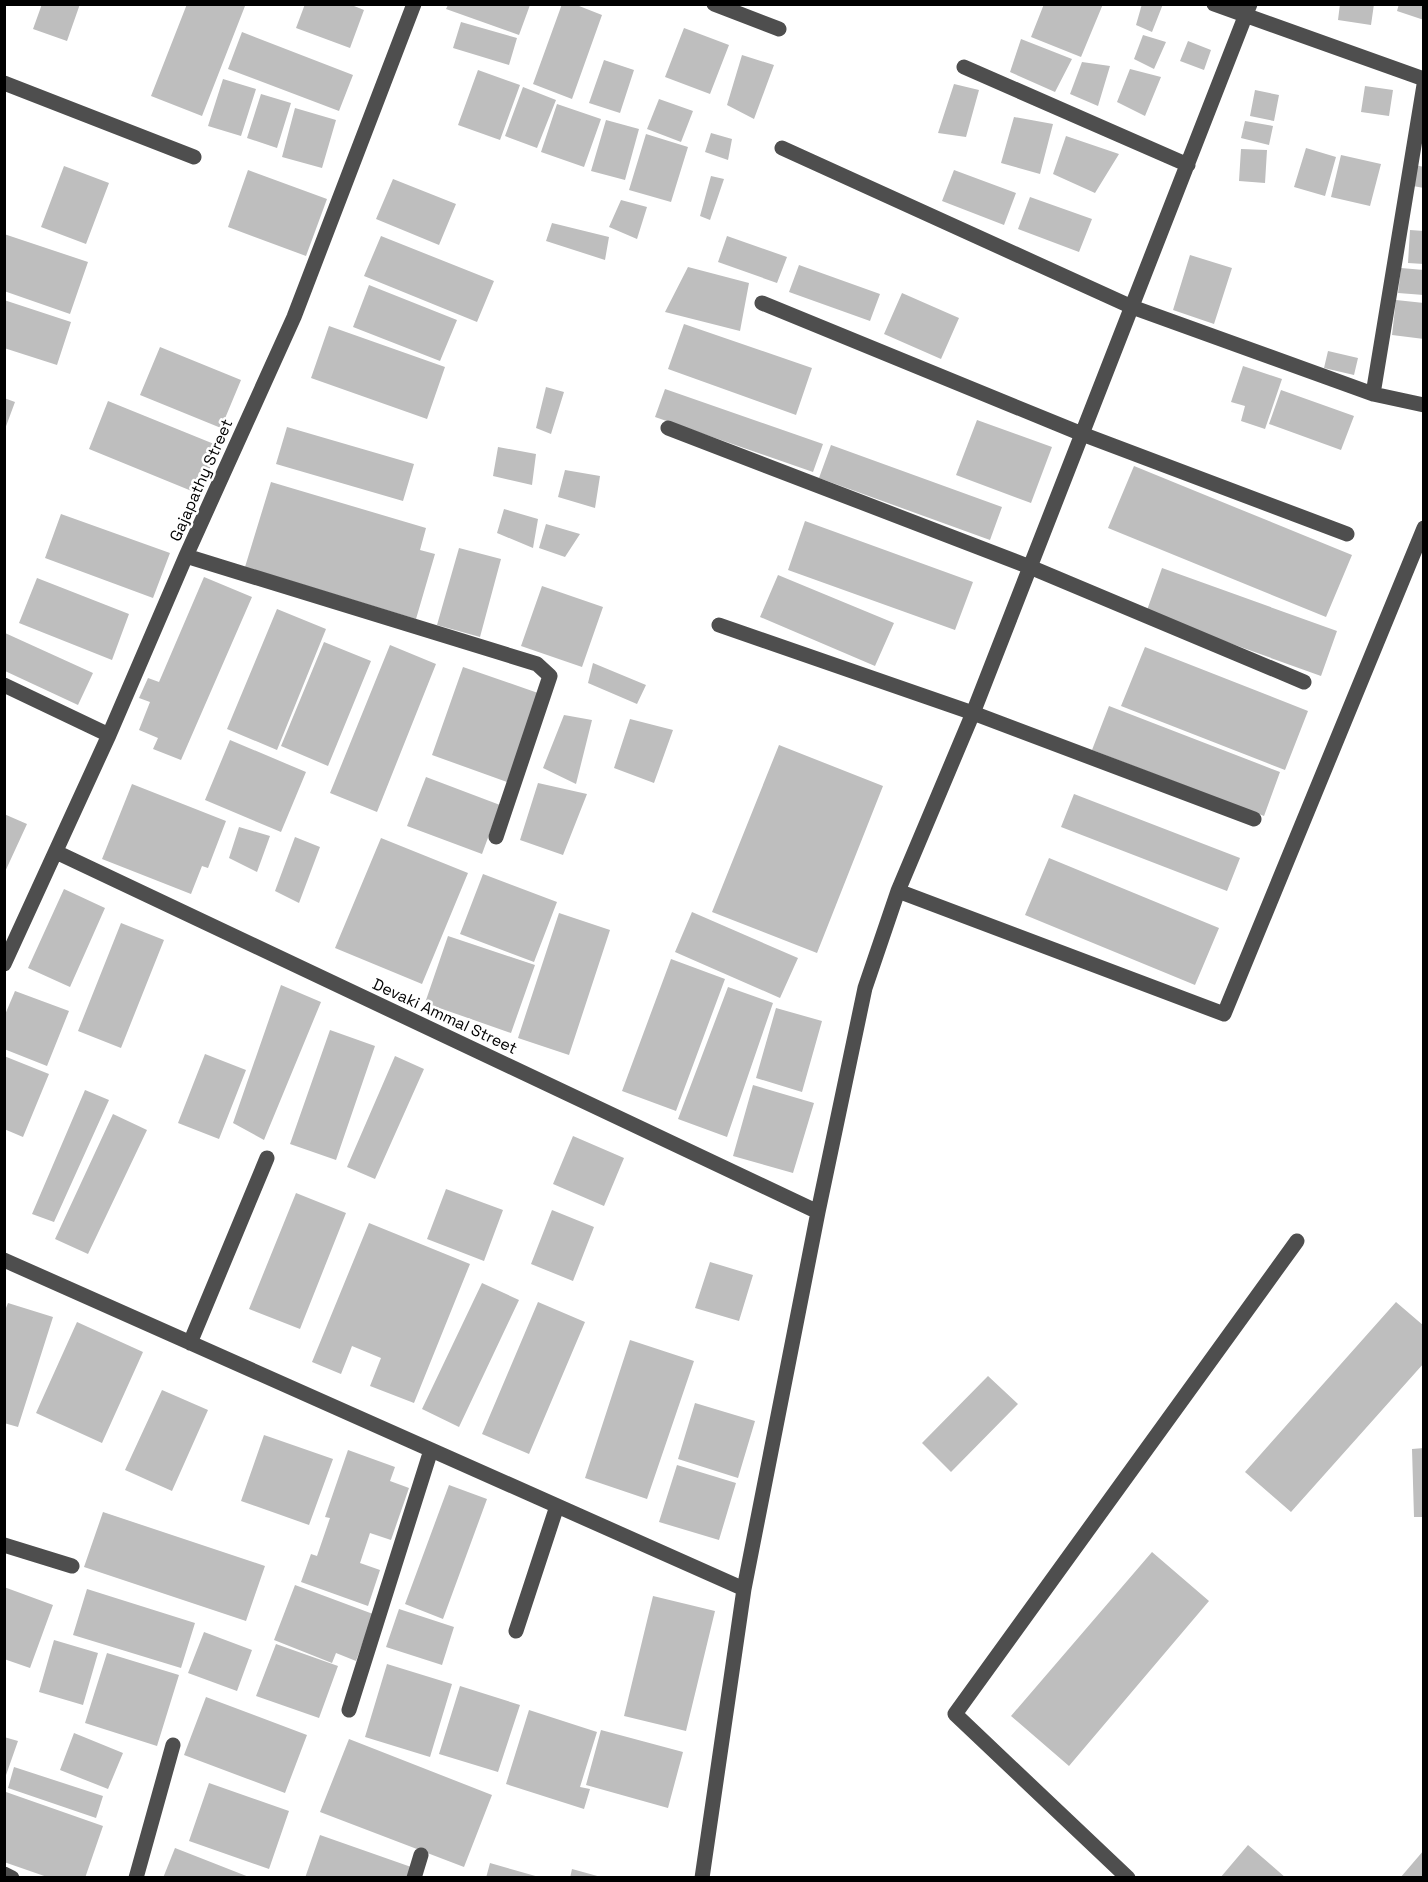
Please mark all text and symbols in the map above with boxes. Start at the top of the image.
street label: Gajapathy Street [165,416,237,544]
street label: Devaki Ammal Street [369,973,521,1059]

